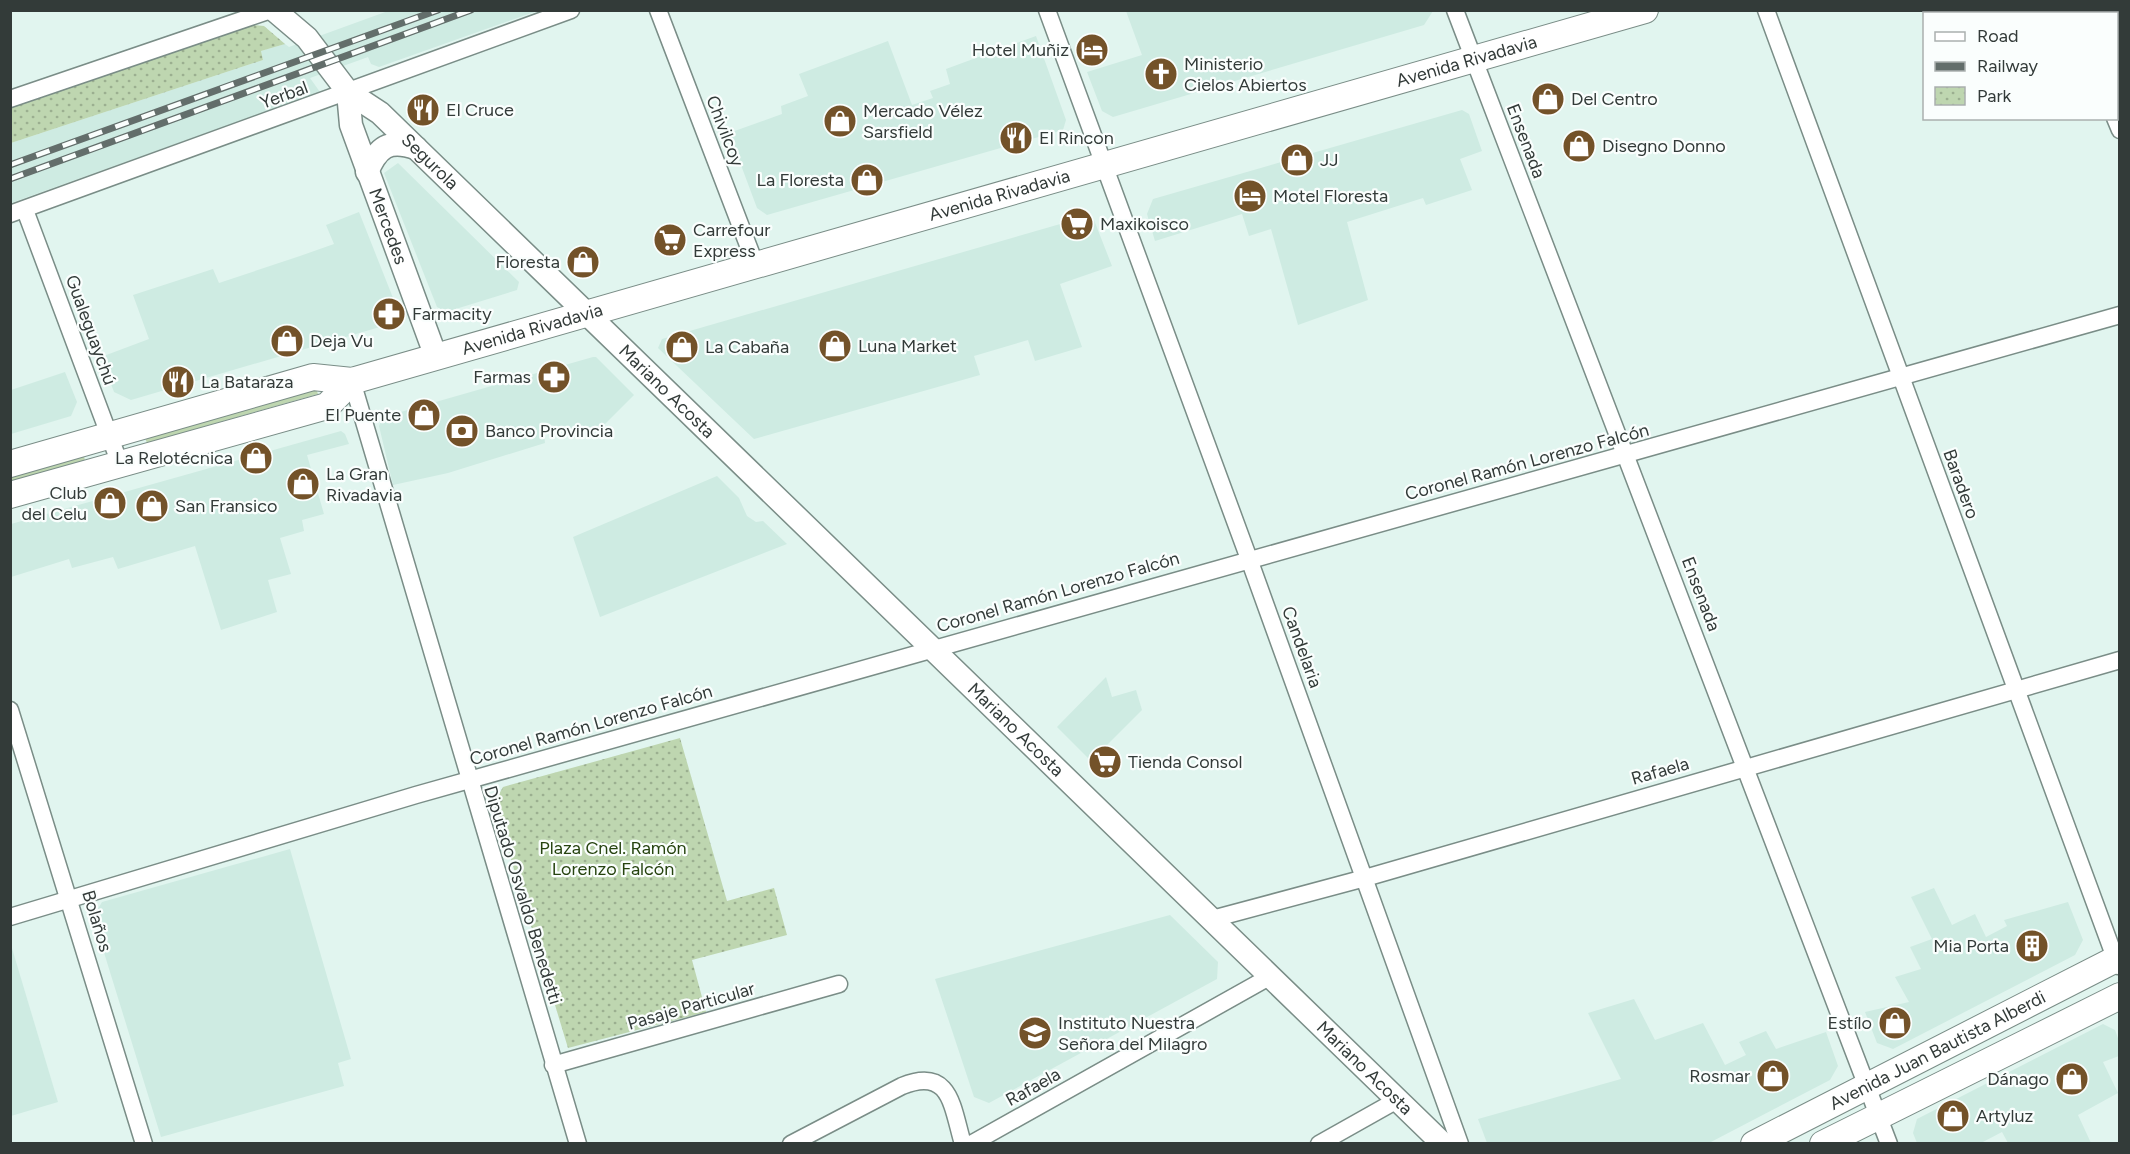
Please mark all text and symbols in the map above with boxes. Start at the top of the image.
legend [1923,12,2118,120]
text: Road [1977,25,2018,47]
street label: Avenida Rivadavia [1394,31,1540,92]
hotel icon: Hotel Muñiz [1074,32,1110,68]
place label: Hotel Muñiz [972,39,1069,61]
place label: Ministerio Cielos Abiertos [1184,53,1307,96]
text: Railway [1977,55,2039,77]
church icon: Ministerio Cielos Abiertos [1143,56,1179,92]
street label: Yerbal [257,76,311,114]
shop icon: Del Centro [1530,81,1566,117]
text: Park [1977,85,2012,107]
place label: Del Centro [1571,88,1658,110]
restaurant icon: El Cruce [405,92,441,128]
street label: Chivilcoy [701,92,749,170]
place label: El Cruce [446,99,514,121]
place label: Mercado Vélez Sarsfield [863,100,983,143]
street label: Ensenada [1502,101,1550,181]
shop icon: Mercado Vélez Sarsfield [822,103,858,139]
restaurant icon: El Rincon [998,120,1034,156]
place label: El Rincon [1039,127,1114,149]
shop icon: Disegno Donno [1561,128,1597,164]
street label: Segurola [397,129,463,194]
place label: Disegno Donno [1602,135,1726,157]
shop icon: JJ [1279,142,1315,178]
place label: JJ [1320,149,1339,171]
shop icon: La Floresta [849,162,885,198]
street label: Avenida Rivadavia [926,165,1072,226]
place label: La Floresta [757,169,844,191]
hotel icon: Motel Floresta [1232,178,1268,214]
street label: Mercedes [364,185,412,267]
place label: Motel Floresta [1273,185,1388,207]
supermarket icon: Maxikoisco [1059,206,1095,242]
place label: Maxikoisco [1100,213,1189,235]
place label: Carrefour Express [693,219,770,262]
supermarket icon: Carrefour Express [652,222,688,258]
shop icon: Floresta [565,244,601,280]
place label: Floresta [496,251,560,273]
street label: Gualeguaychú [61,272,121,388]
pharmacy icon: Farmacity [371,296,407,332]
street label: Avenida Rivadavia [459,299,605,360]
place label: Farmacity [412,303,492,325]
shop icon: Deja Vu [269,323,305,359]
shop icon: Luna Market [817,328,853,364]
shop icon: La Cabaña [664,329,700,365]
place label: Deja Vu [310,330,373,352]
place label: Luna Market [858,335,957,357]
place label: La Cabaña [705,336,789,358]
street label: Mariano Acosta [614,340,720,443]
pharmacy icon: Farmas [536,359,572,395]
restaurant icon: La Bataraza [160,364,196,400]
place label: Farmas [473,366,531,388]
place label: La Bataraza [201,371,293,393]
shop icon: El Puente [406,397,442,433]
place label: El Puente [325,404,401,426]
bank icon: Banco Provincia [444,413,480,449]
street label: Coronel Ramón Lorenzo Falcón [1403,419,1651,505]
place label: Banco Provincia [485,420,613,442]
shop icon: La Relotécnica [238,440,274,476]
street label: Baradero [1938,446,1984,522]
place label: La Relotécnica [115,447,233,469]
place label: La Gran Rivadavia [326,463,402,506]
shop icon: La Gran Rivadavia [285,466,321,502]
place label: Club del Celu [21,482,87,525]
shop icon: Club del Celu [92,485,128,521]
shop icon: San Fransico [134,488,170,524]
place label: San Fransico [175,495,277,517]
street label: Coronel Ramón Lorenzo Falcón [934,547,1182,637]
street label: Ensenada [1677,554,1725,634]
street label: Candelaria [1277,603,1327,691]
street label: Mariano Acosta [963,678,1068,781]
street label: Coronel Ramón Lorenzo Falcón [467,680,715,770]
supermarket icon: Tienda Consol [1087,744,1123,780]
place label: Tienda Consol [1128,751,1242,773]
street label: Rafaela [1629,752,1691,790]
street label: Diputado Osvaldo Benedetti [479,783,567,1007]
park label: Plaza Cnel. Ramón Lorenzo Falcón [539,837,687,880]
street label: Bolaños [77,887,117,955]
building icon: Mia Porta [2014,928,2050,964]
place label: Mia Porta [1933,935,2009,957]
street label: Pasaje Particular [625,977,757,1035]
street label: Avenida Juan Bautista Alberdi [1826,986,2049,1115]
shop icon: Estílo [1877,1005,1913,1041]
place label: Instituto Nuestra Señora del Milagro [1058,1012,1208,1055]
place label: Estílo [1828,1012,1872,1034]
school or university icon: Instituto Nuestra Señora del Milagro [1017,1015,1053,1051]
street label: Mariano Acosta [1312,1016,1417,1120]
shop icon: Rosmar [1755,1058,1791,1094]
shop icon: Dánago [2054,1061,2090,1097]
street label: Rafaela [1002,1063,1064,1111]
place label: Rosmar [1689,1065,1750,1087]
place label: Dánago [1987,1068,2049,1090]
shop icon: Artyluz [1935,1098,1971,1134]
place label: Artyluz [1976,1105,2034,1127]

